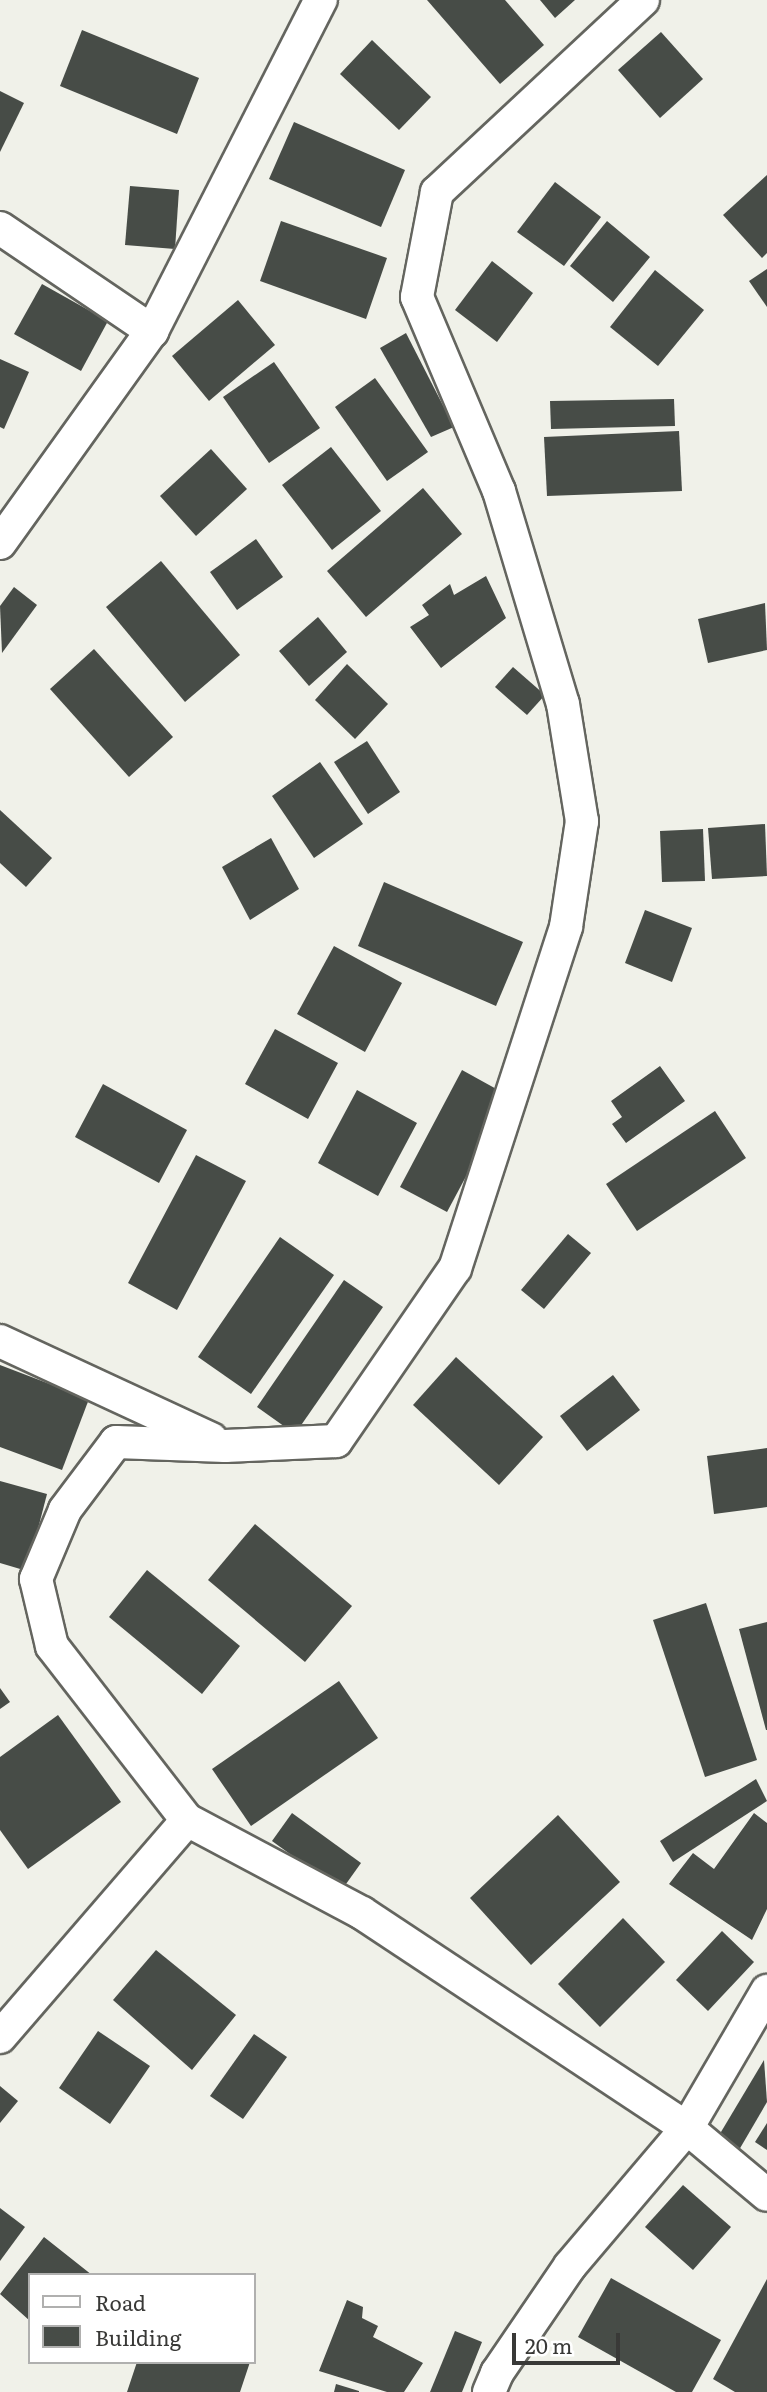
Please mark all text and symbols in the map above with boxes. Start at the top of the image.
legend [28,2273,256,2364]
text: Road [95,2286,146,2317]
scale bar [515,2318,624,2362]
text: Building [95,2321,181,2352]
text: 20 m [525,2329,572,2360]

